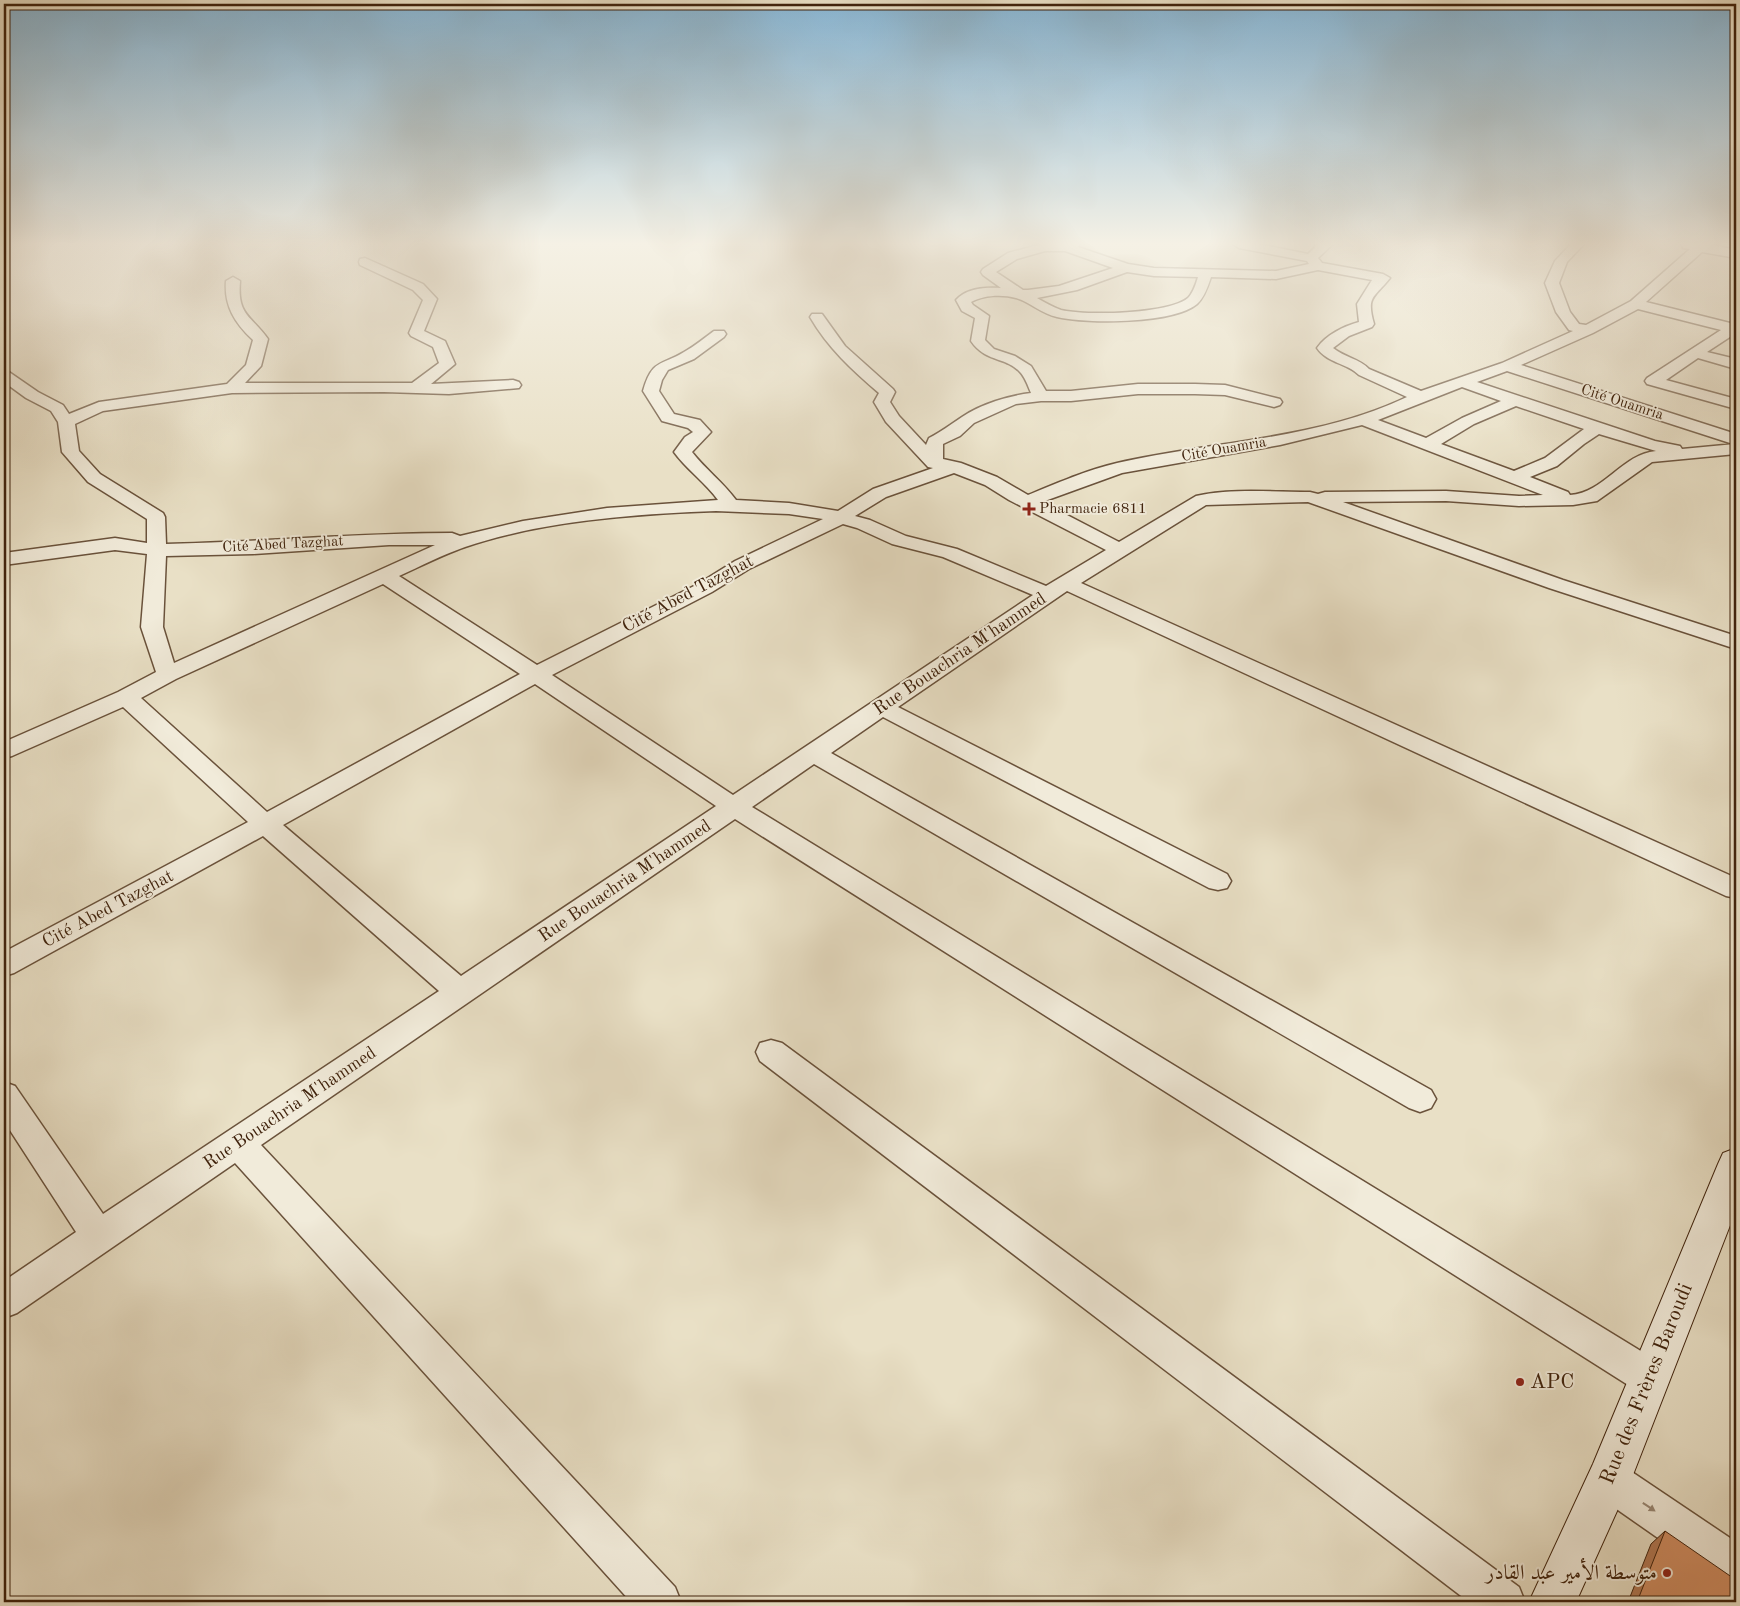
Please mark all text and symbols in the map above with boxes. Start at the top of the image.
street label: Cité Ouamria [1579,383,1666,424]
street label: Cité Ouamria [1180,435,1268,465]
place label: Pharmacie 6811 [1039,502,1147,517]
marker: Pharmacie 6811 [1023,503,1035,515]
street label: Cité Abed Tazghat [222,534,344,556]
street label: Cité Abed Tazghat [619,552,757,636]
street label: Rue Bouachria M'hammed [870,590,1050,718]
street label: Rue Bouachria M'hammed [535,817,715,945]
street label: Cité Abed Tazghat [39,867,177,951]
street label: Rue Bouachria M'hammed [200,1044,380,1172]
street label: Rue des Frères Baroudi [1597,1280,1697,1488]
place label: APC [1530,1372,1574,1393]
marker: APC [1514,1376,1526,1388]
one-way arrow [1642,1502,1656,1512]
place label: متوسطة الأمير عبد القادر [1484,1557,1657,1585]
marker: متوسطة الأمير عبد القادر [1661,1567,1673,1579]

